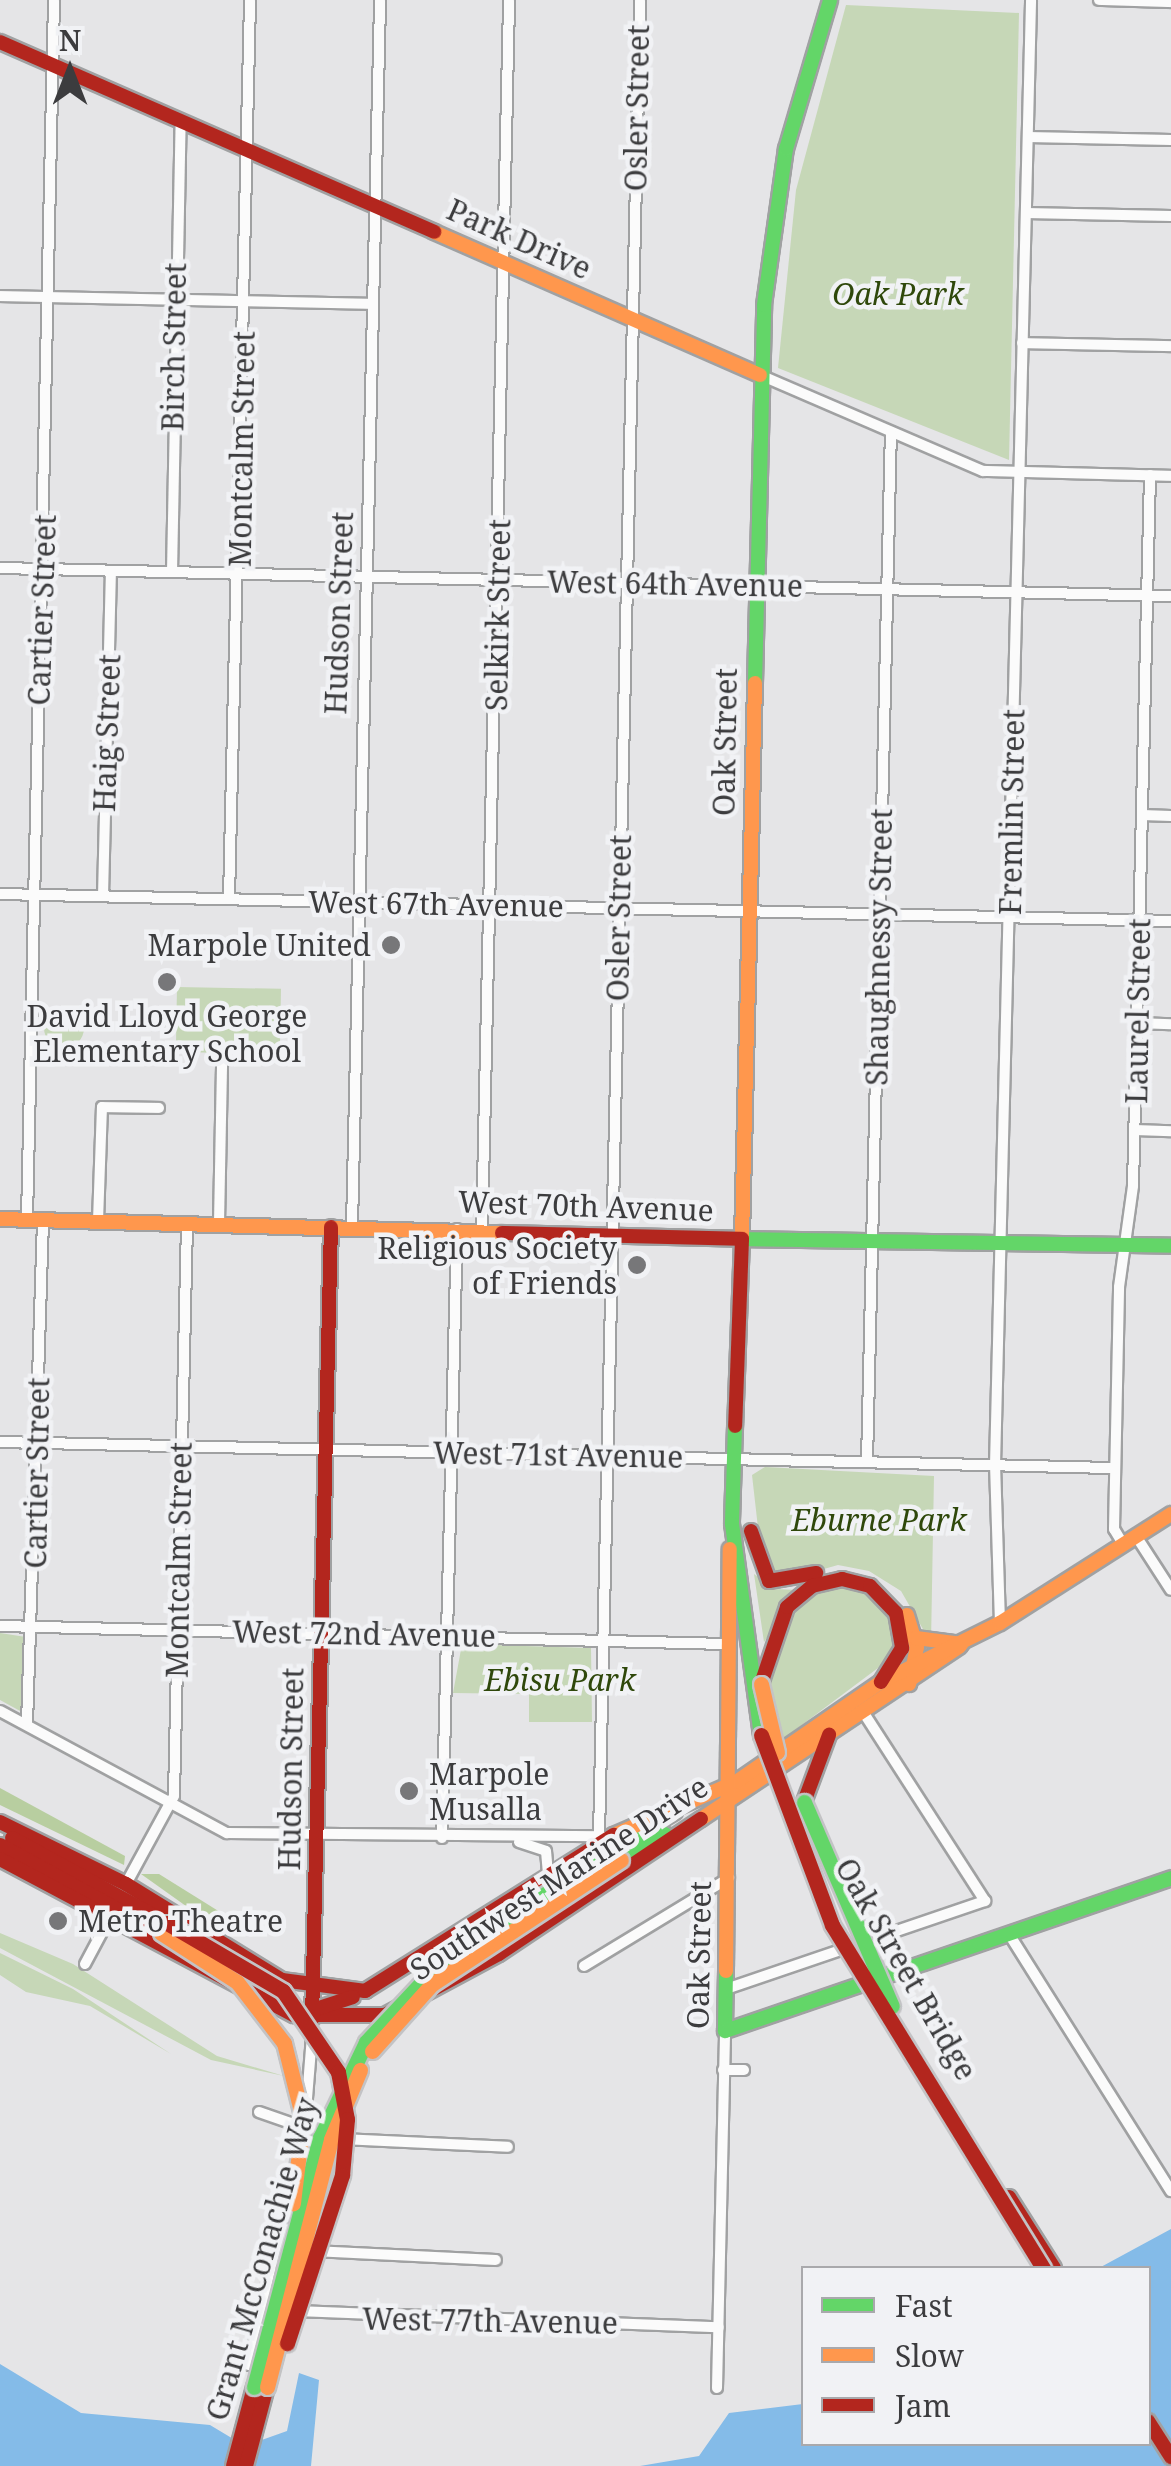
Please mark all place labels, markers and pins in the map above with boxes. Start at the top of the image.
place label: Marpole United [147,927,371,963]
marker: Marpole United [380,934,402,956]
marker: David Lloyd George Elementary School [156,971,178,993]
place label: David Lloyd George Elementary School [27,998,307,1068]
place label: Religious Society of Friends [377,1230,617,1300]
marker: Religious Society of Friends [626,1254,648,1276]
place label: Marpole Musalla [429,1756,549,1826]
marker: Marpole Musalla [398,1780,420,1802]
place label: Metro Theatre [78,1903,283,1939]
marker: Metro Theatre [47,1910,69,1932]

